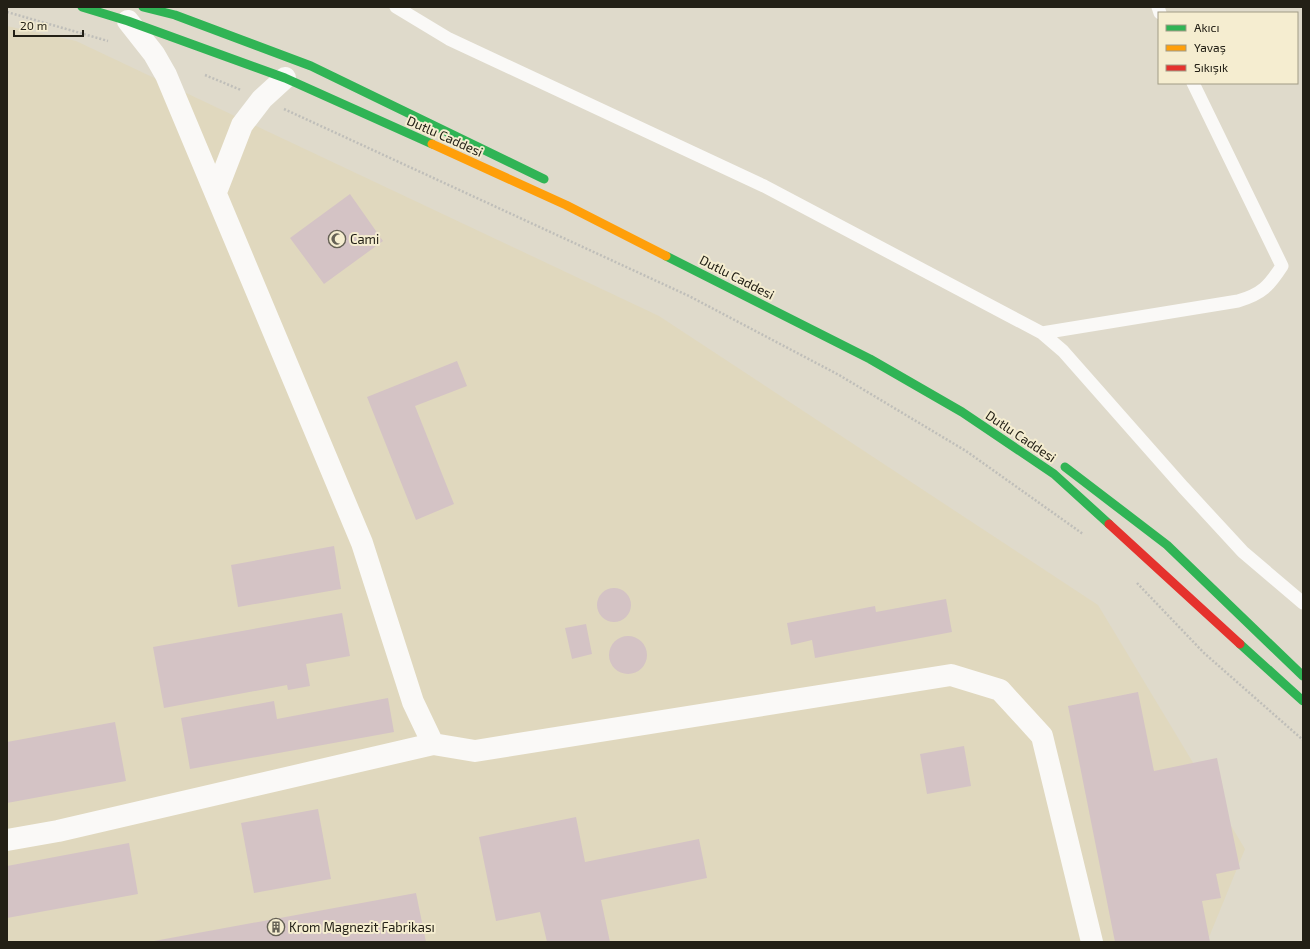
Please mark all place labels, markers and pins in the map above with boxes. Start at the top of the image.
mosque icon: Cami [327,229,347,249]
place label: Cami [350,231,379,247]
building icon: Krom Magnezit Fabrikası [266,917,286,937]
place label: Krom Magnezit Fabrikası [289,919,435,935]

